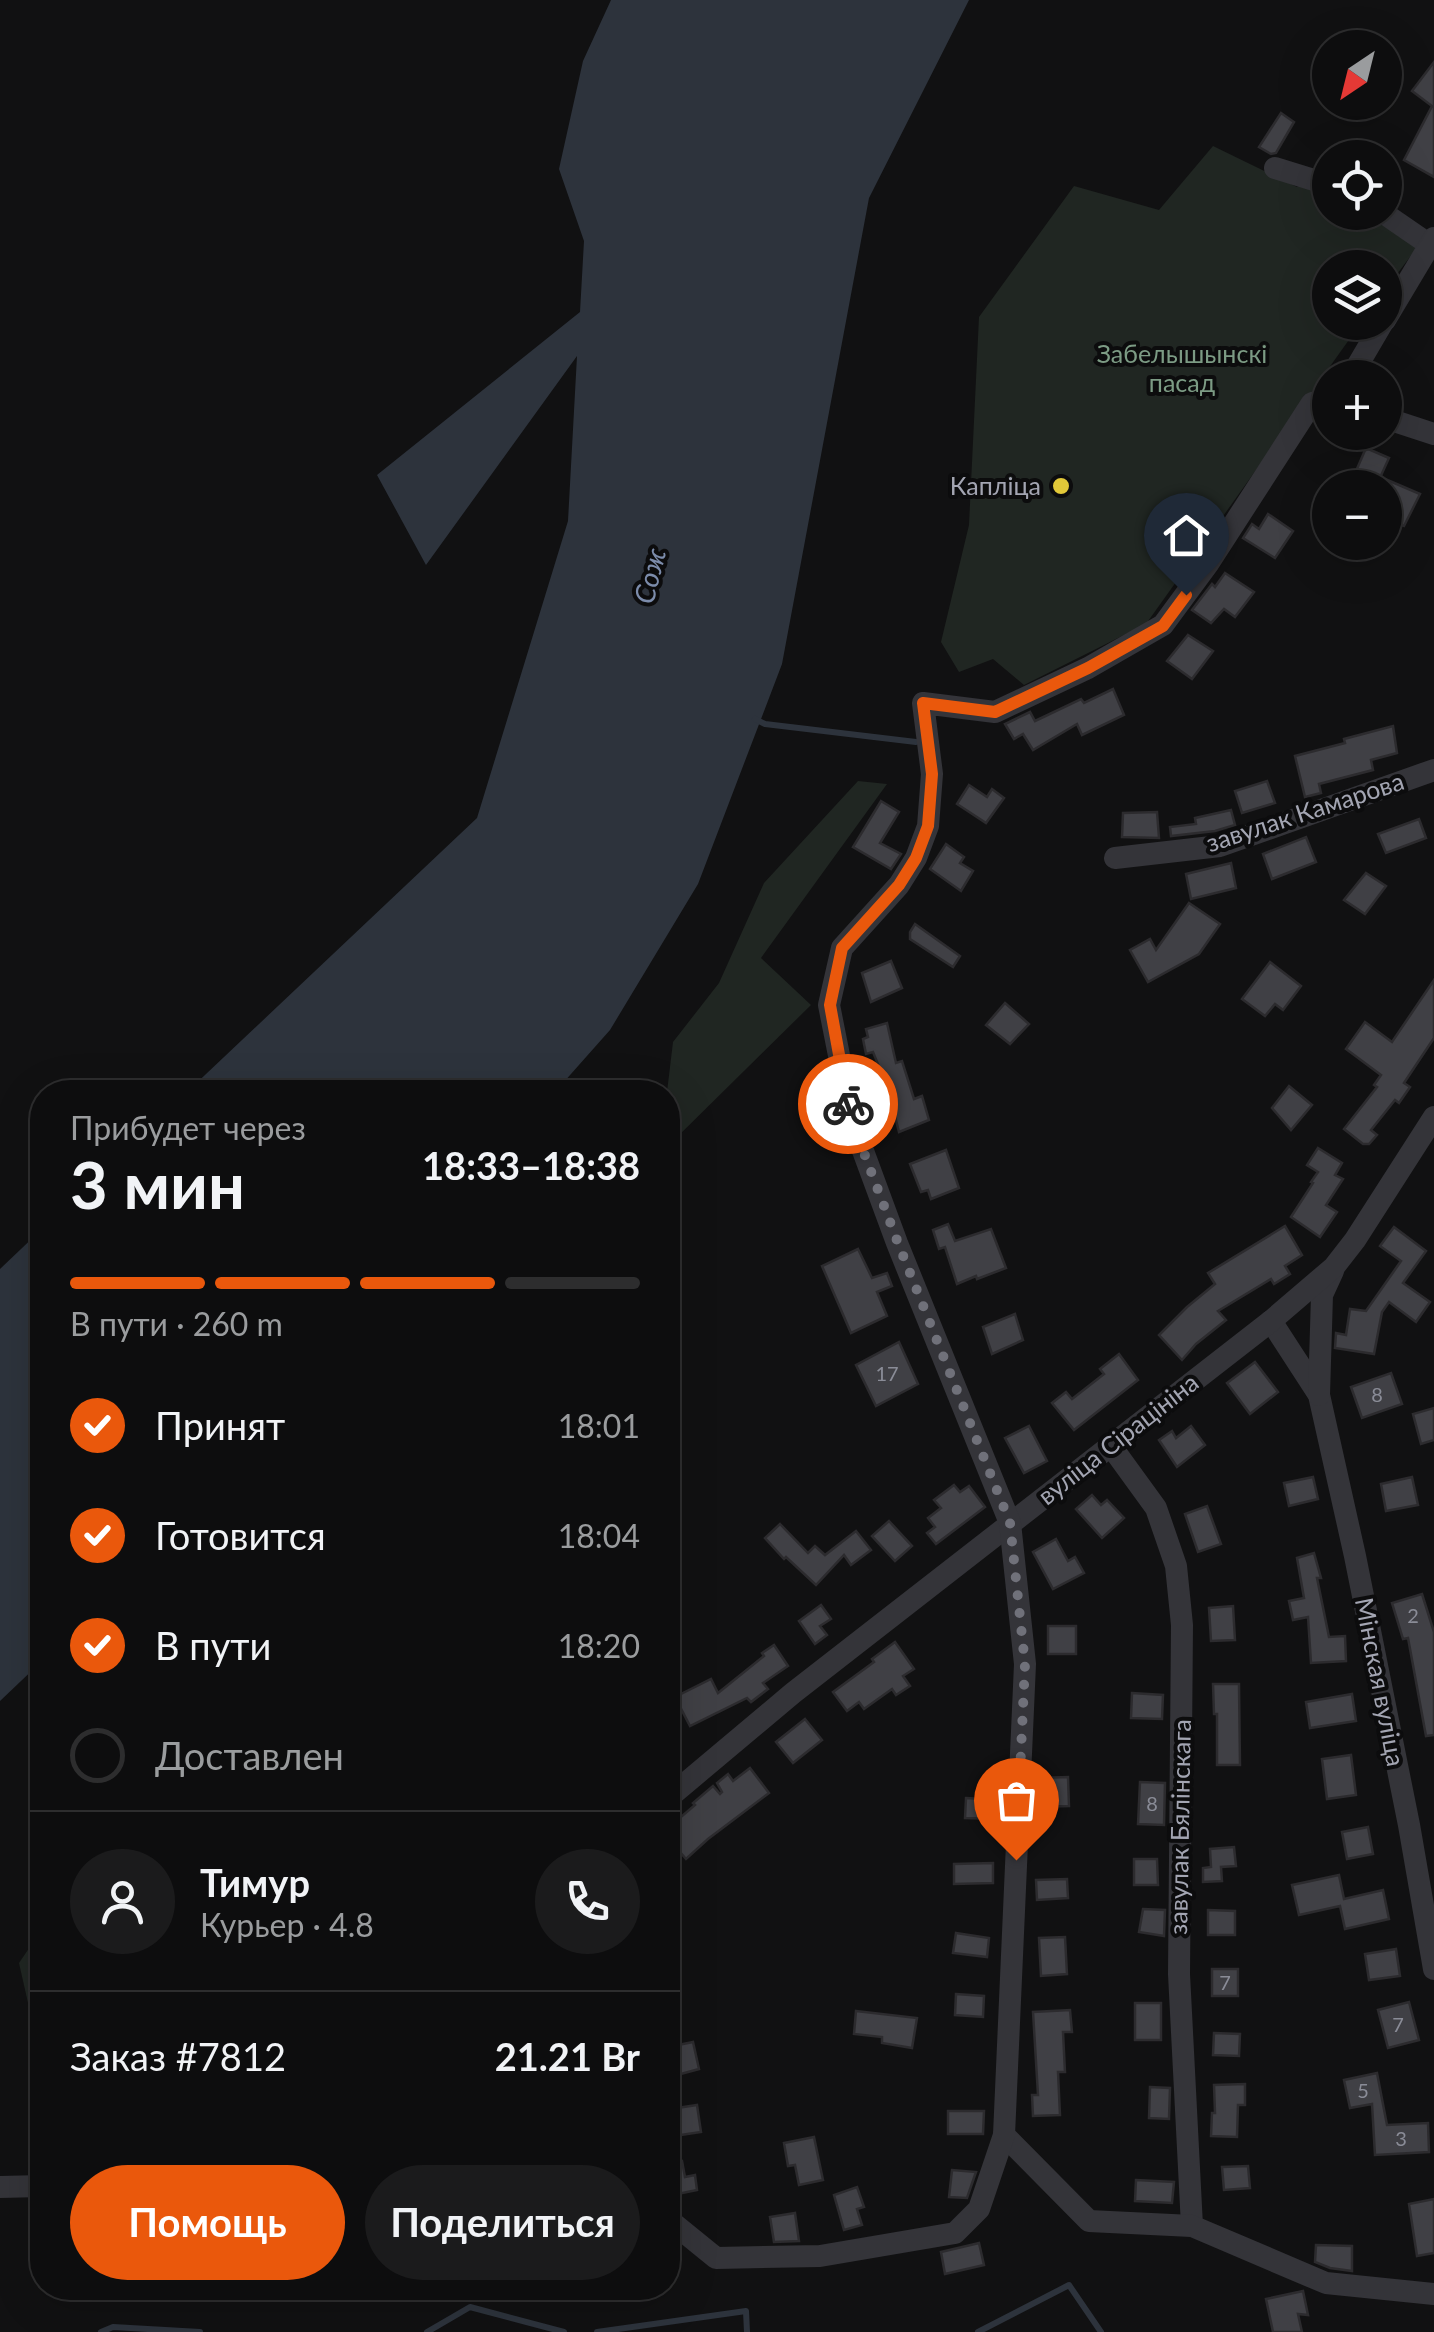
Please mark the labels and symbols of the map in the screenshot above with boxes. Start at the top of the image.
north arrow [1312,30,1402,120]
park label: Забелышынскі пасад [1097,338,1267,397]
place label: Капліца [950,470,1041,500]
marker: Капліца [1050,475,1072,497]
pin [1144,493,1229,596]
water label: Сож [626,544,672,607]
street label: завулак Камарова [1202,765,1407,857]
courier [798,1054,898,1154]
house number: 17 [875,1361,899,1385]
street label: вуліца Сірацініна [1031,1366,1204,1510]
house number: 8 [1371,1382,1383,1406]
street label: Мінская вуліца [1350,1595,1412,1769]
house number: 2 [1407,1603,1419,1627]
street label: завулак Бялінскага [1162,1719,1196,1935]
pin [974,1758,1059,1861]
house number: 8 [1146,1791,1158,1815]
house number: 7 [1219,1970,1231,1994]
house number: 7 [1392,2012,1404,2036]
house number: 5 [1357,2078,1369,2102]
house number: 3 [1395,2126,1407,2150]

